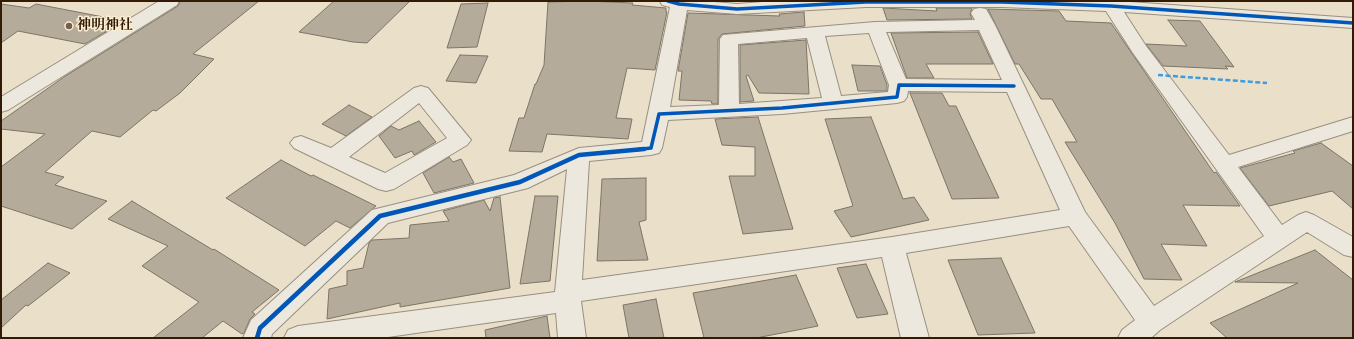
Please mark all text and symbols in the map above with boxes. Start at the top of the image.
place label: 神明神社 [77,18,133,34]
marker: 神明神社 [64,21,74,31]

